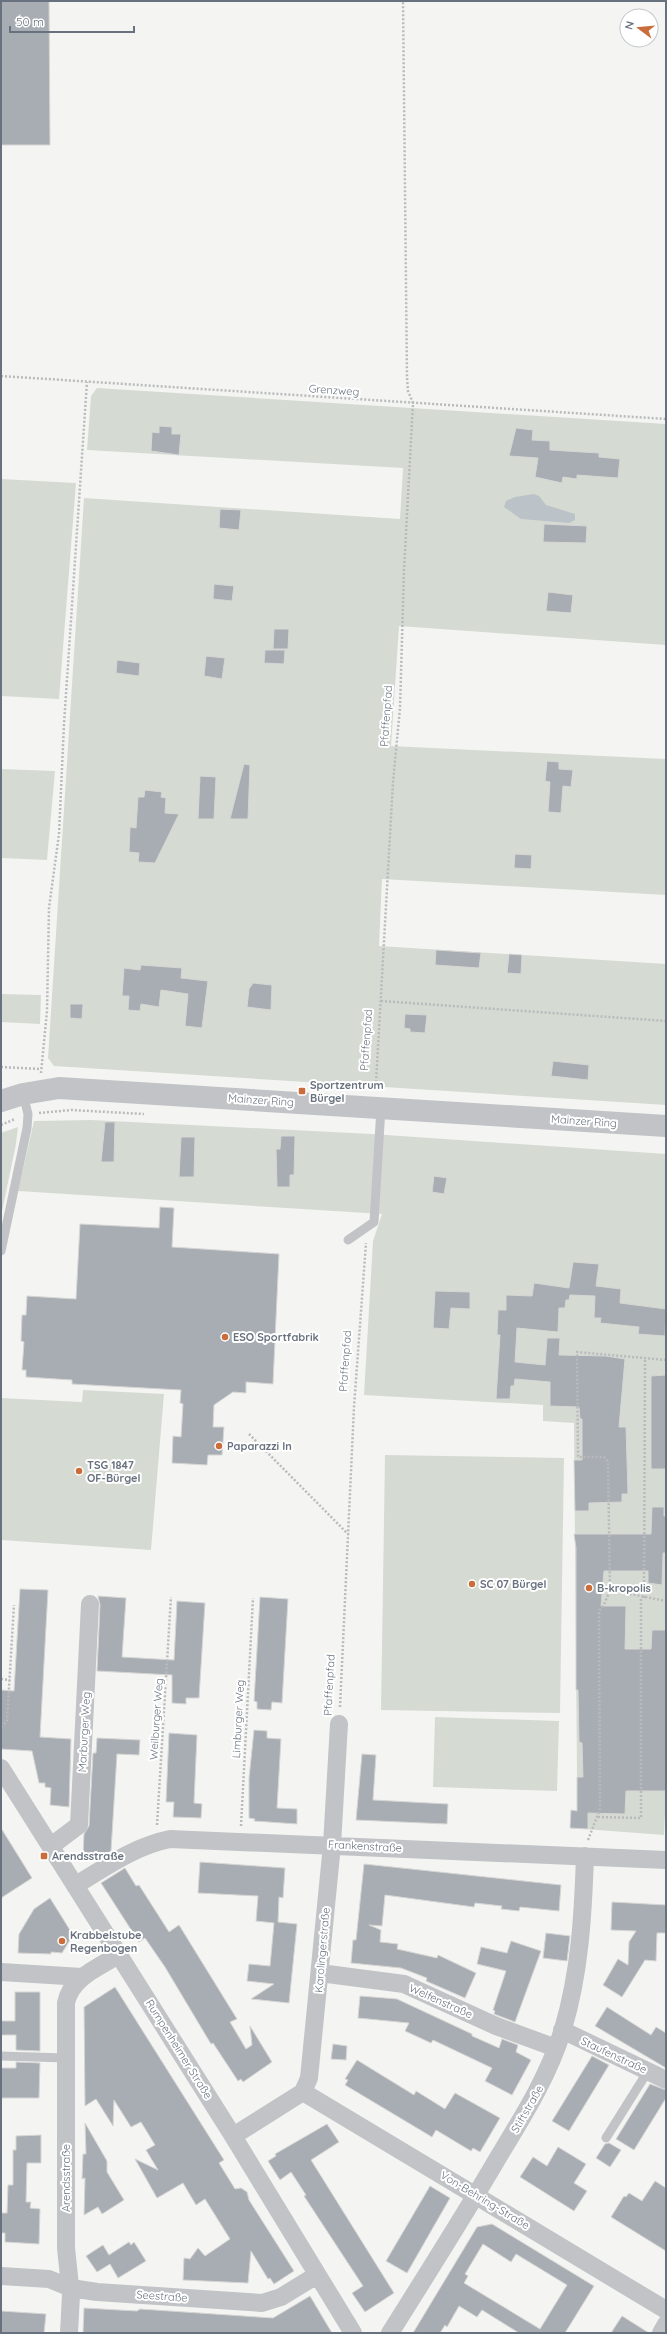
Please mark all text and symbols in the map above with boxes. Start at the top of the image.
scale bar [10,8,134,34]
north arrow [619,8,659,48]
text: 50 m [16,14,44,29]
text: N [622,19,637,31]
street label: Grenzweg [308,381,360,399]
street label: Pfaffenpfad [377,685,395,747]
street label: Pfaffenpfad [357,1009,375,1071]
place label: Sportzentrum Bürgel [310,1078,384,1105]
marker: Sportzentrum Bürgel [297,1086,307,1096]
street label: Mainzer Ring [228,1091,294,1109]
street label: Mainzer Ring [551,1112,617,1130]
place label: ESO Sportfabrik [233,1330,319,1344]
street label: Pfaffenpfad [336,1330,354,1392]
marker: ESO Sportfabrik [220,1332,230,1342]
place label: Paparazzi In [227,1439,292,1453]
marker: Paparazzi In [214,1441,224,1451]
place label: TSG 1847 OF-Bürgel [87,1458,140,1485]
marker: TSG 1847 OF-Bürgel [74,1466,84,1476]
place label: SC 07 Bürgel [480,1577,547,1591]
marker: SC 07 Bürgel [467,1579,477,1589]
place label: B-kropolis [597,1581,651,1595]
marker: B-kropolis [584,1583,594,1593]
street label: Pfaffenpfad [320,1654,338,1716]
street label: Weilburger Weg [146,1678,166,1760]
street label: Limburger Weg [229,1679,247,1759]
street label: Marburger Weg [75,1691,93,1773]
street label: Frankenstraße [328,1837,402,1855]
place label: Arendsstraße [52,1849,125,1863]
marker: Arendsstraße [39,1851,49,1861]
street label: Karolingerstraße [311,1907,333,1993]
place label: Krabbelstube Regenbogen [70,1928,142,1955]
marker: Krabbelstube Regenbogen [57,1936,67,1946]
street label: Welfenstraße [407,1981,475,2021]
street label: Rumpenheimer Straße [143,1997,215,2101]
street label: Staufenstraße [579,2034,649,2076]
street label: Stiftstraße [508,2083,546,2135]
street label: Arendsstraße [59,2144,73,2212]
street label: Von-Behring-Straße [438,2168,532,2232]
street label: Seestraße [136,2287,188,2305]

